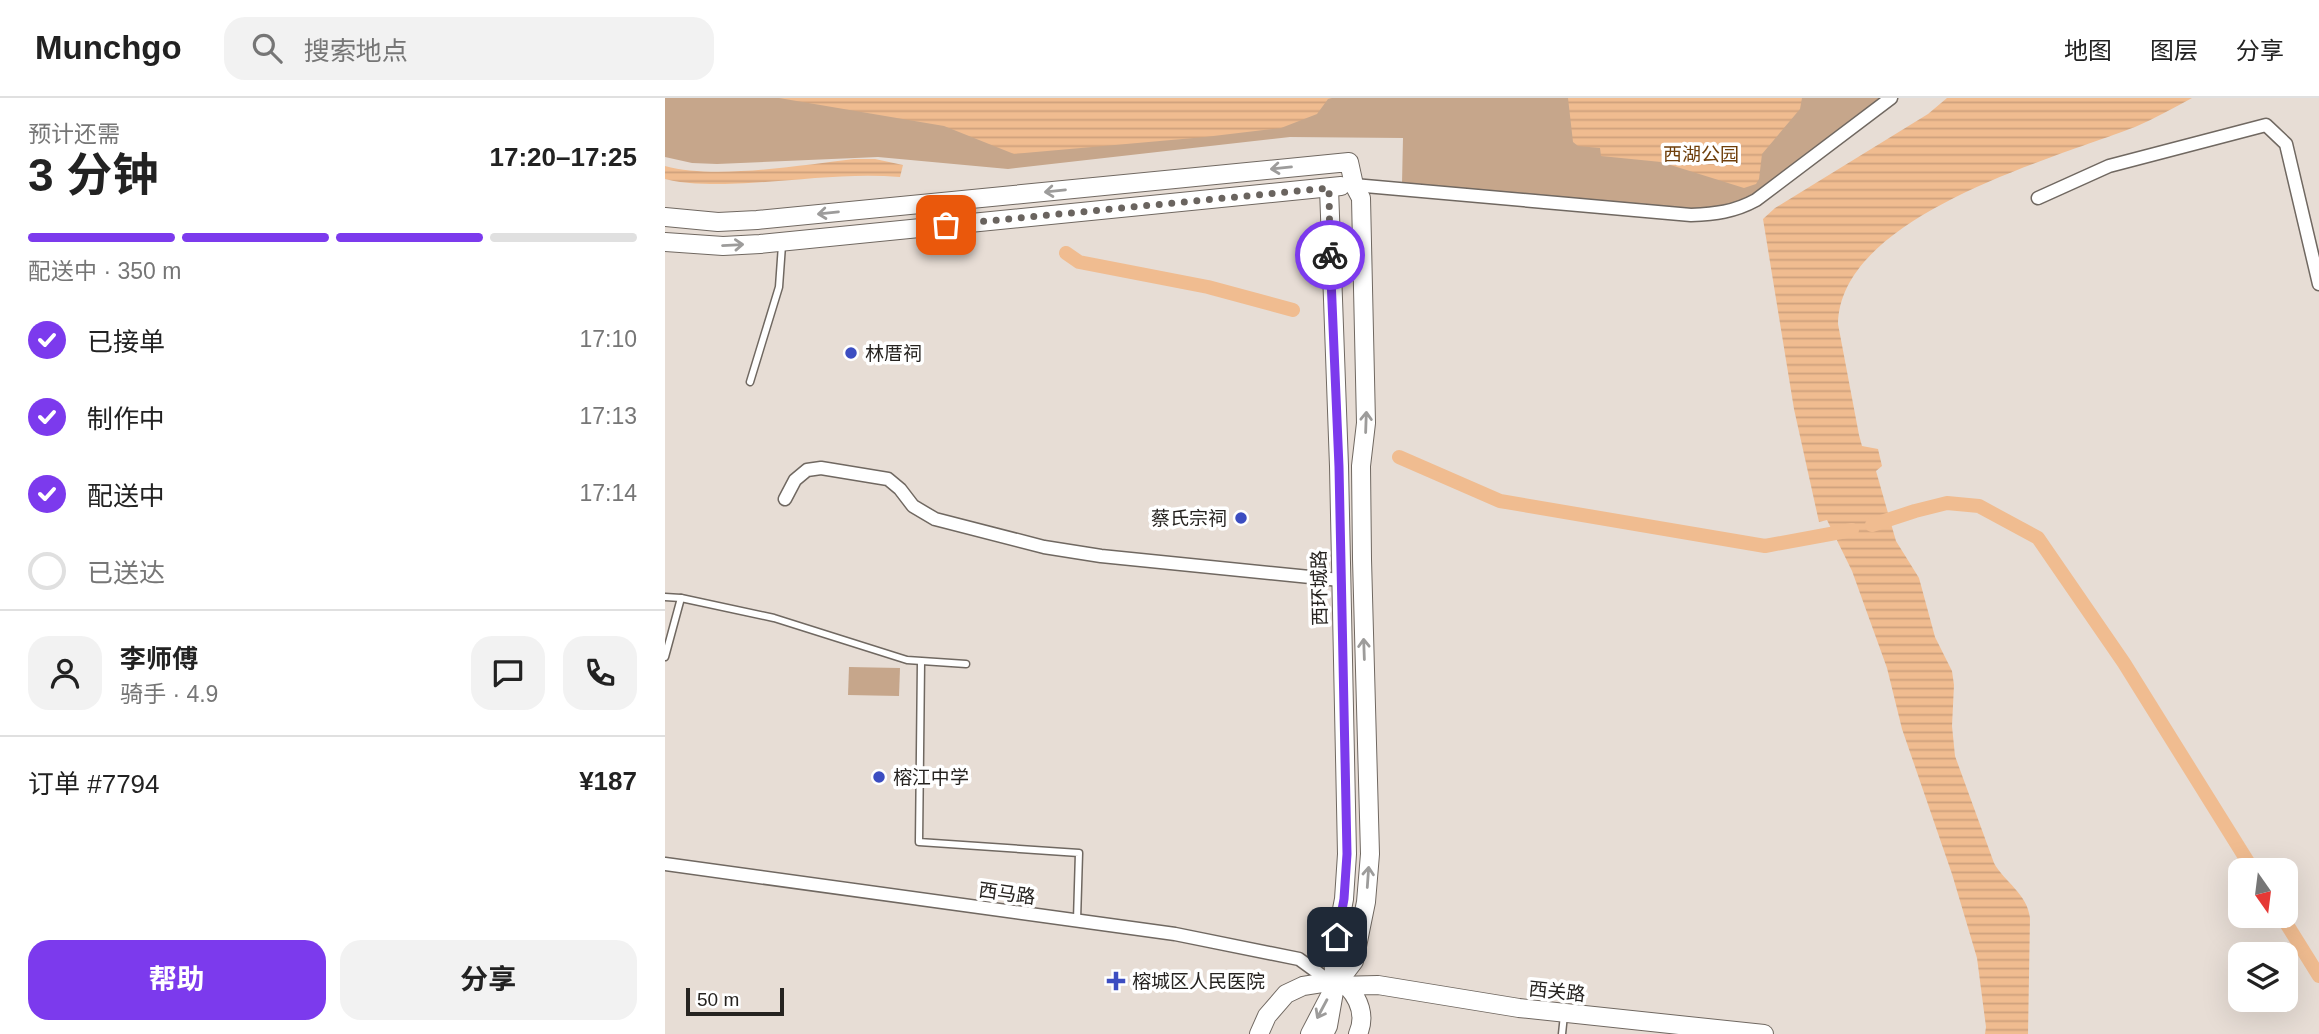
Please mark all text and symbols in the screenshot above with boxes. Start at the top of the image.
search box [224,17,714,80]
text: Munchgo [35,29,182,66]
icon: search [248,29,286,67]
text: 搜索地点 [304,36,408,66]
text: 地图 [2064,37,2112,64]
text: 图层 [2150,37,2198,64]
text: 分享 [2236,37,2284,64]
text: 预计还需 [28,121,120,147]
text: 17:20–17:25 [490,142,637,172]
park label: 西湖公园 [1663,144,1739,165]
text: 3 分钟 [28,149,158,201]
one-way arrow [1270,162,1293,175]
one-way arrow [1044,184,1066,197]
pin [916,195,976,255]
icon: bag [927,206,965,244]
one-way arrow [817,207,840,220]
courier [1295,220,1365,290]
icon: bike [1311,236,1349,274]
one-way arrow [721,239,744,252]
text: 配送中 · 350 m [28,258,181,284]
icon: check [28,321,66,359]
text: 17:10 [579,326,637,352]
text: 已接单 [87,327,165,357]
place label: 林厝祠 [865,343,922,364]
marker: 林厝祠 [843,345,859,361]
icon: check [28,398,66,436]
text: 17:13 [579,403,637,429]
text: 制作中 [87,404,165,434]
one-way arrow [1359,411,1372,434]
icon: check [28,475,66,513]
text: 17:14 [579,480,637,506]
text: 配送中 [87,481,165,511]
place label: 蔡氏宗祠 [1151,508,1227,529]
marker: 蔡氏宗祠 [1233,510,1249,526]
street label: 西环城路 [1308,550,1331,626]
text: 已送达 [87,558,165,588]
button: person [28,636,102,710]
button: chat [471,636,545,710]
button: phone [563,636,637,710]
one-way arrow [1357,638,1371,661]
text: 李师傅 [120,644,198,674]
text: 骑手 · 4.9 [120,681,218,707]
text: ¥187 [579,766,637,796]
place label: 榕江中学 [893,767,969,788]
text: 订单 #7794 [28,769,160,799]
marker: 榕江中学 [871,769,887,785]
north arrow [2228,858,2298,928]
map controls [2228,858,2298,1012]
one-way arrow [1362,866,1375,888]
street label: 西马路 [977,879,1037,908]
pin [1307,907,1367,967]
icon: home [1318,918,1356,956]
button: 帮助 [28,940,326,1020]
button: 分享 [340,940,637,1020]
button: layers [2228,942,2298,1012]
marker: 榕城区人民医院 [1106,971,1126,991]
place label: 榕城区人民医院 [1132,971,1265,992]
street label: 西关路 [1527,978,1586,1005]
scale bar [686,985,784,1017]
text: 50 m [697,989,739,1010]
one-way arrow [1315,999,1329,1019]

